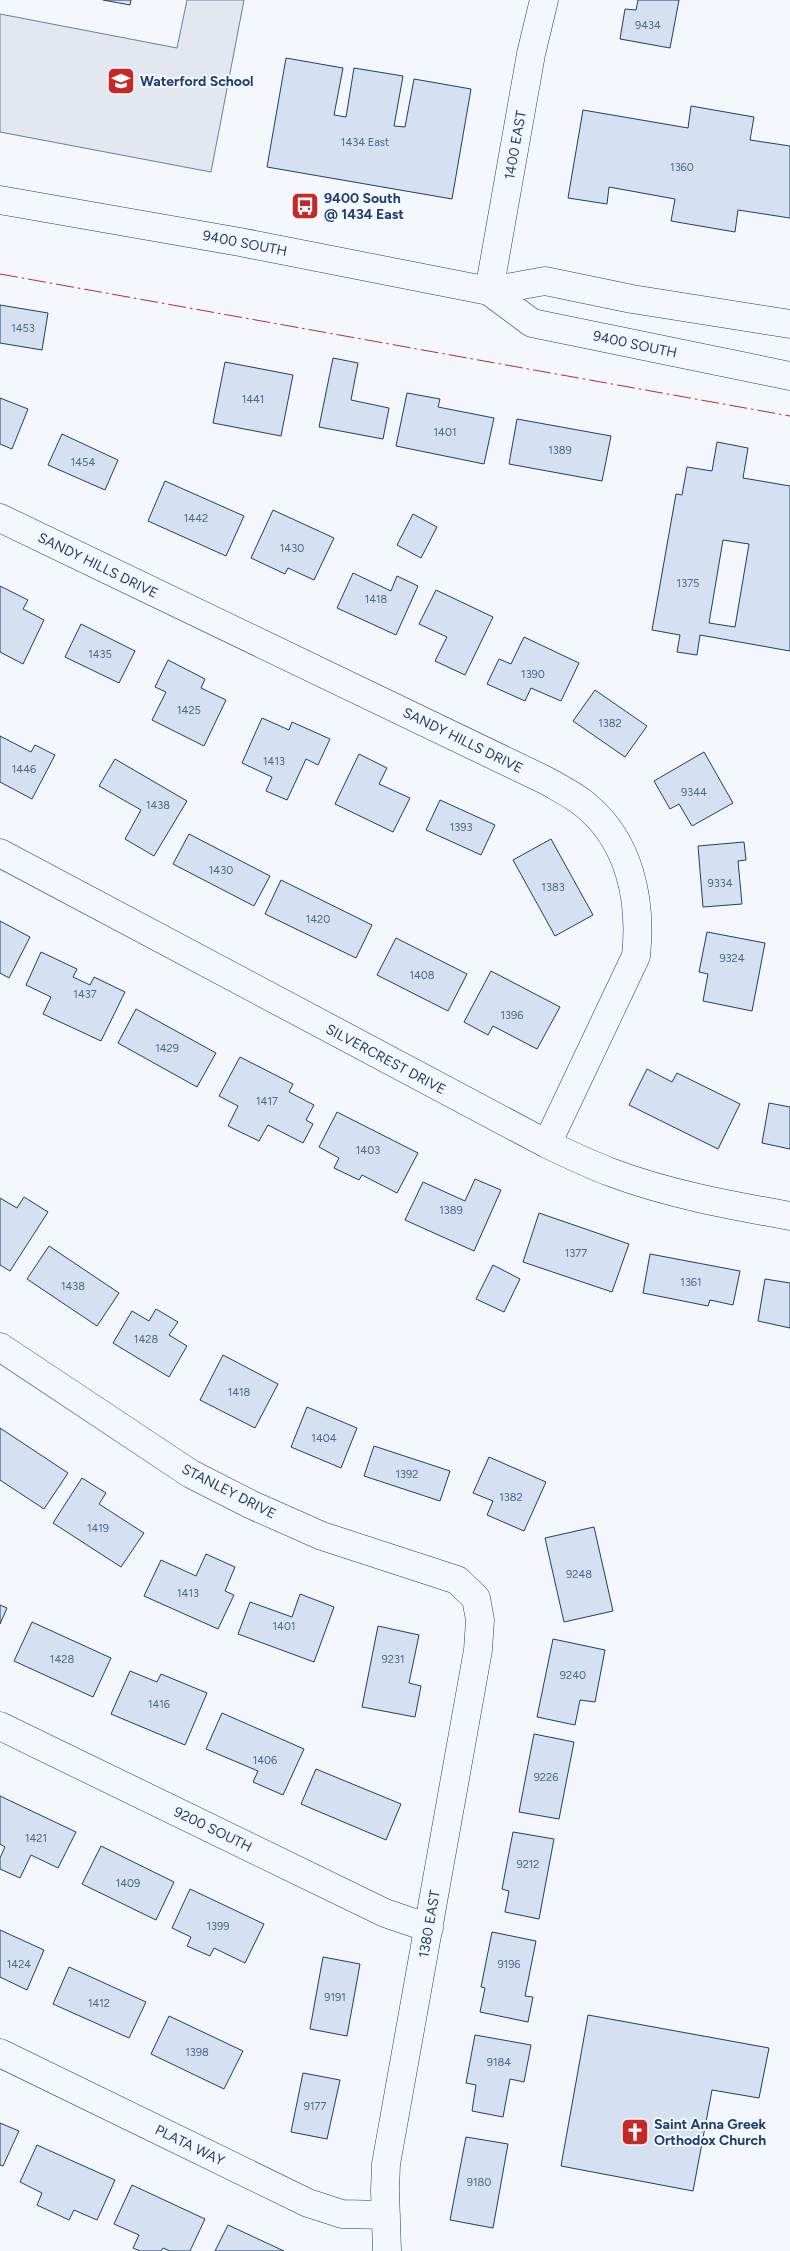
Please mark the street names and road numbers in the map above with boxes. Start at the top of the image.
street label: 1400 EAST [501,109,530,181]
street label: 9400 SOUTH [201,227,288,260]
street label: 9400 SOUTH [591,327,678,362]
street label: SANDY HILLS DRIVE [35,529,161,602]
street label: SANDY HILLS DRIVE [400,704,526,777]
street label: SILVERCREST DRIVE [323,1021,449,1098]
street label: STANLEY DRIVE [179,1460,279,1522]
street label: 9200 SOUTH [171,1803,255,1856]
street label: 1380 EAST [415,1889,444,1959]
street label: PLATA WAY [152,2121,228,2170]

